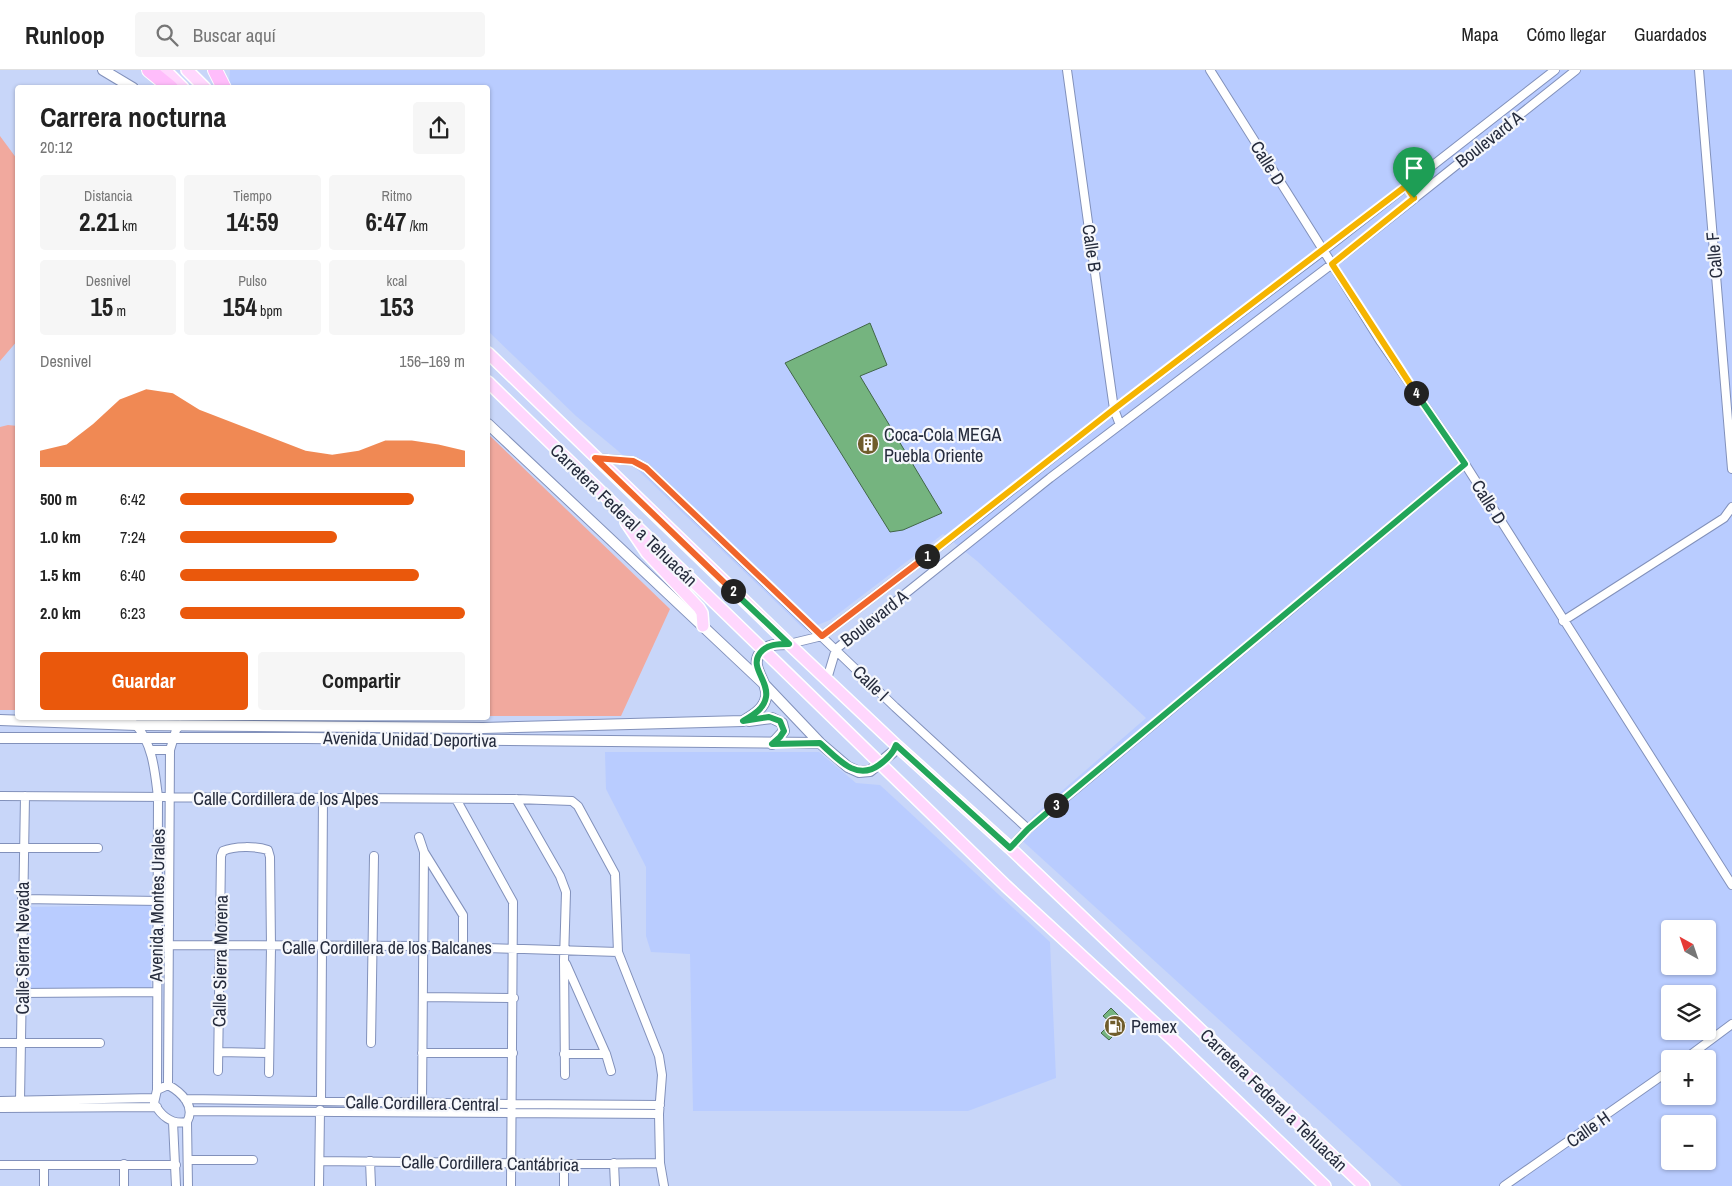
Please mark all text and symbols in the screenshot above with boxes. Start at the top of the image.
search box [135,12,485,57]
text: Runloop [25,19,105,51]
icon: search [153,21,181,49]
text: Buscar aquí [193,22,276,48]
text: Mapa [1461,22,1498,47]
text: Cómo llegar [1526,22,1606,47]
text: Guardados [1634,22,1707,47]
text: Carrera nocturna [40,98,226,136]
button: share [413,102,465,154]
street label: Boulevard A [1450,105,1528,173]
text: 20:12 [40,136,73,158]
street label: Calle D [1245,136,1291,190]
pin [1393,147,1435,198]
icon: arrive [1400,154,1428,182]
text: Distancia [84,187,132,205]
text: Tiempo [233,187,272,205]
text: Ritmo [382,187,412,205]
text: 2.21 [79,205,119,239]
text: 14:59 [226,205,279,239]
text: 6:47 [365,205,406,239]
text: km [119,217,137,235]
text: /km [406,217,428,235]
street label: Calle B [1076,223,1108,273]
street label: Calle F [1700,231,1728,279]
text: Desnivel [86,272,131,290]
text: Pulso [238,272,267,290]
text: kcal [387,272,407,290]
text: 15 [90,290,113,324]
text: 154 [223,290,257,324]
text: 153 [380,290,414,324]
text: m [113,302,126,320]
text: bpm [257,302,282,320]
text: Desnivel [40,350,91,372]
text: 156–169 m [399,350,465,372]
pin: 4 [1404,380,1428,406]
text: 4 [1413,384,1420,402]
place label: Coca-Cola MEGA Puebla Oriente [884,422,1001,468]
building icon: Coca-Cola MEGA Puebla Oriente [856,432,880,456]
street label: Carretera Federal a Tehuacán [545,438,703,592]
street label: Calle D [1466,475,1512,529]
text: 500 m [40,488,77,510]
text: 6:42 [120,488,146,510]
text: 1.0 km [40,526,81,548]
text: 7:24 [120,526,146,548]
pin: 1 [914,544,940,568]
text: 1 [924,547,931,565]
text: 1.5 km [40,564,81,586]
text: 6:40 [120,564,146,586]
pin: 2 [720,578,746,604]
text: 2 [730,582,737,600]
street label: Boulevard A [835,584,913,652]
text: 2.0 km [40,602,81,624]
text: 6:23 [120,602,146,624]
button: Guardar [40,652,248,710]
button: Compartir [258,652,465,710]
street label: Calle I [847,659,895,707]
street label: Avenida Unidad Deportiva [322,725,497,753]
street label: Calle Cordillera de los Alpes [193,786,379,811]
pin: 3 [1044,792,1068,818]
text: 3 [1053,796,1060,814]
street label: Avenida Montes Urales [143,828,171,983]
street label: Calle Sierra Nevada [10,882,35,1014]
street label: Calle Sierra Morena [206,895,234,1027]
north arrow [1661,920,1716,975]
map controls [1661,920,1716,1170]
street label: Calle Cordillera de los Balcanes [282,935,492,960]
button: layers [1661,985,1716,1040]
fuel station icon: Pemex [1103,1014,1127,1038]
place label: Pemex [1131,1014,1178,1039]
street label: Carretera Federal a Tehuacán [1195,1023,1353,1177]
button: + [1661,1050,1716,1105]
street label: Calle Cordillera Central [345,1089,499,1117]
street label: Calle H [1561,1105,1615,1153]
button: − [1661,1115,1716,1170]
street label: Calle Cordillera Cantábrica [401,1149,579,1177]

